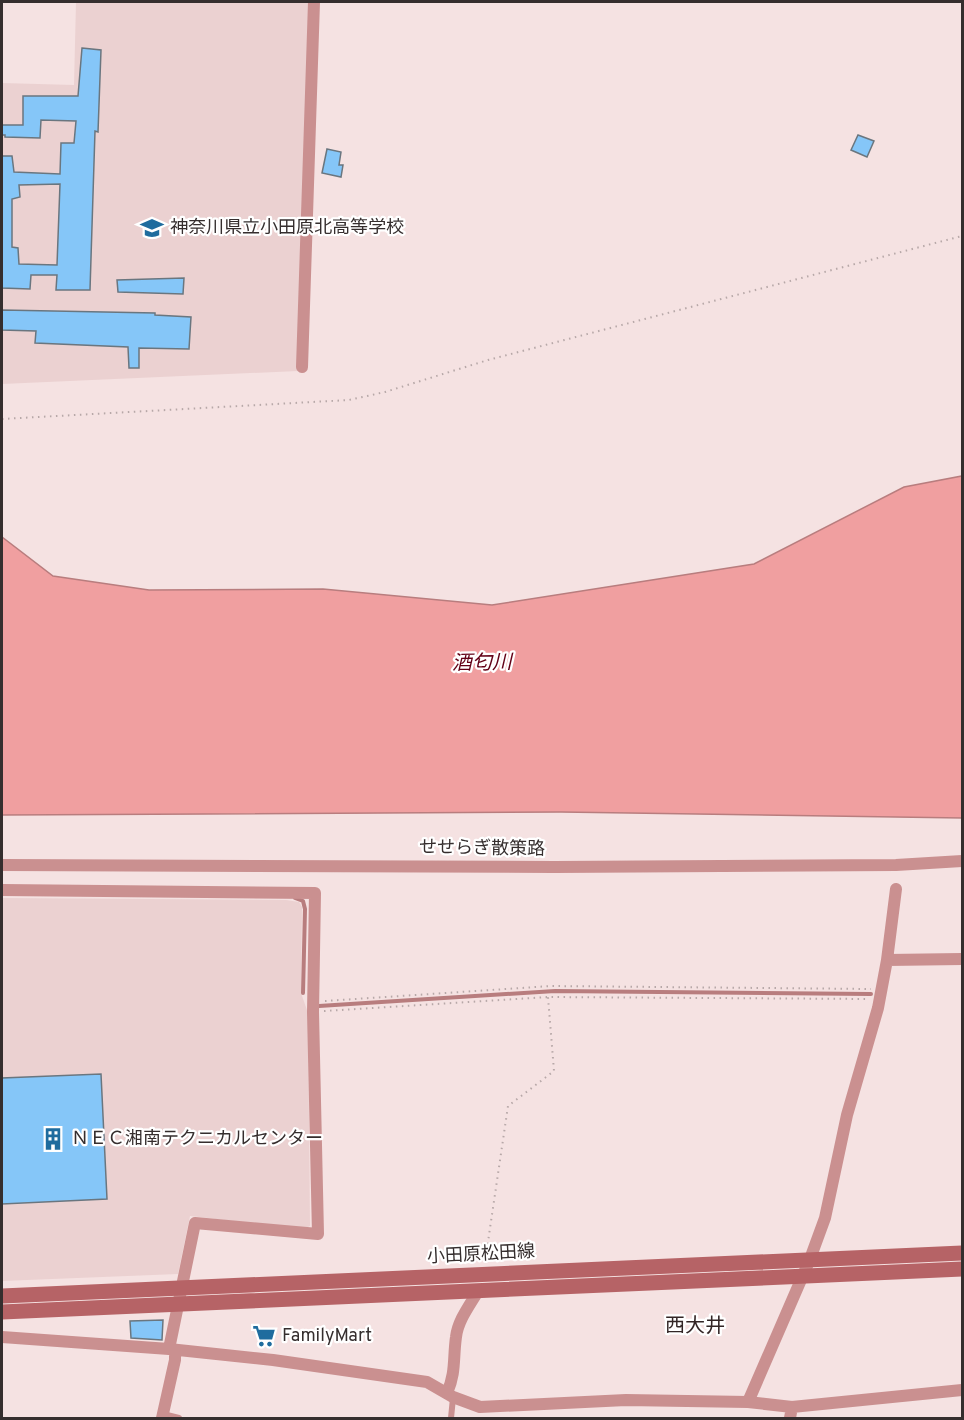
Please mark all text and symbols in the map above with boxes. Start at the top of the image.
school or university icon: 神奈川県立小田原北高等学校 [139,215,165,241]
place label: 神奈川県立小田原北高等学校 [170,217,404,240]
water label: 酒匂川 [452,650,514,678]
street label: せせらぎ散策路 [419,836,545,862]
building icon: ＮＥＣ湘南テクニカルセンター [40,1126,66,1152]
place label: ＮＥＣ湘南テクニカルセンター [71,1128,323,1151]
street label: 小田原松田線 [426,1241,536,1269]
district label: 西大井 [665,1314,725,1340]
supermarket icon: FamilyMart [251,1323,277,1349]
place label: FamilyMart [282,1325,372,1348]

